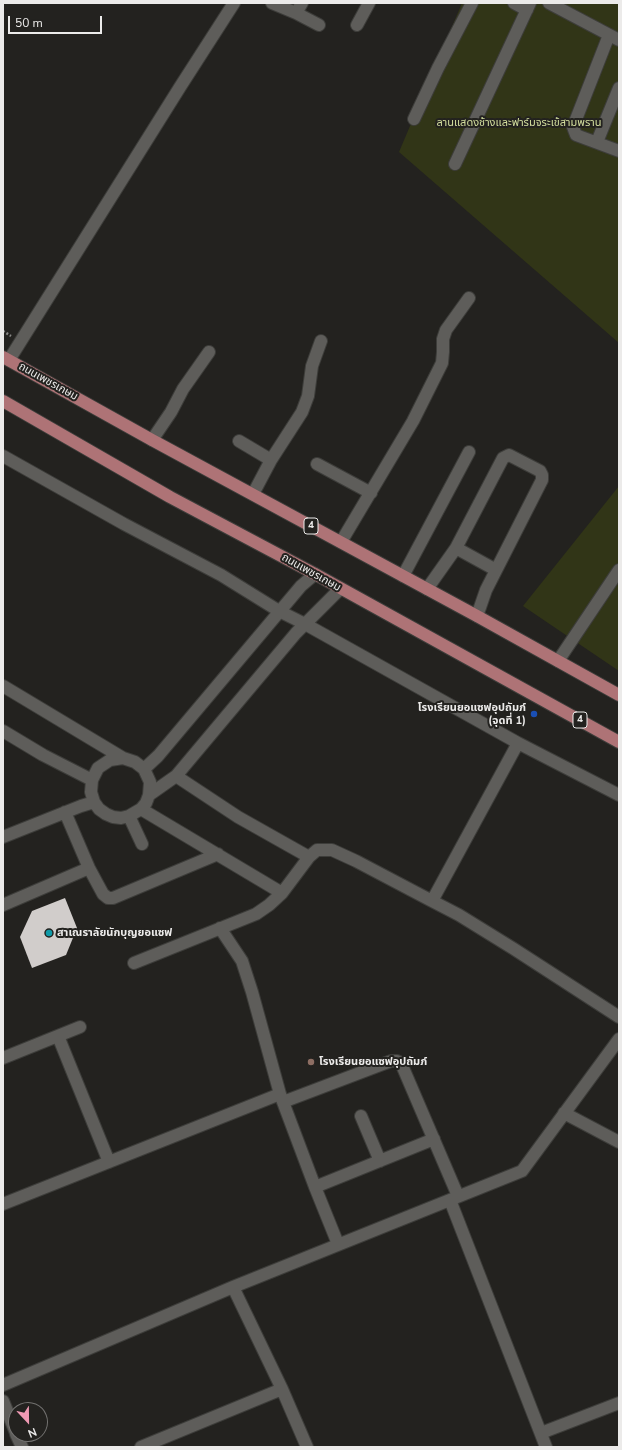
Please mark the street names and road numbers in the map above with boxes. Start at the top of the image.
street label: ถนนเพชรเกษม [16,360,80,404]
road number: 4 [304,518,318,534]
street label: ถนนเพชรเกษม [279,551,343,595]
road number: 4 [573,712,587,728]

